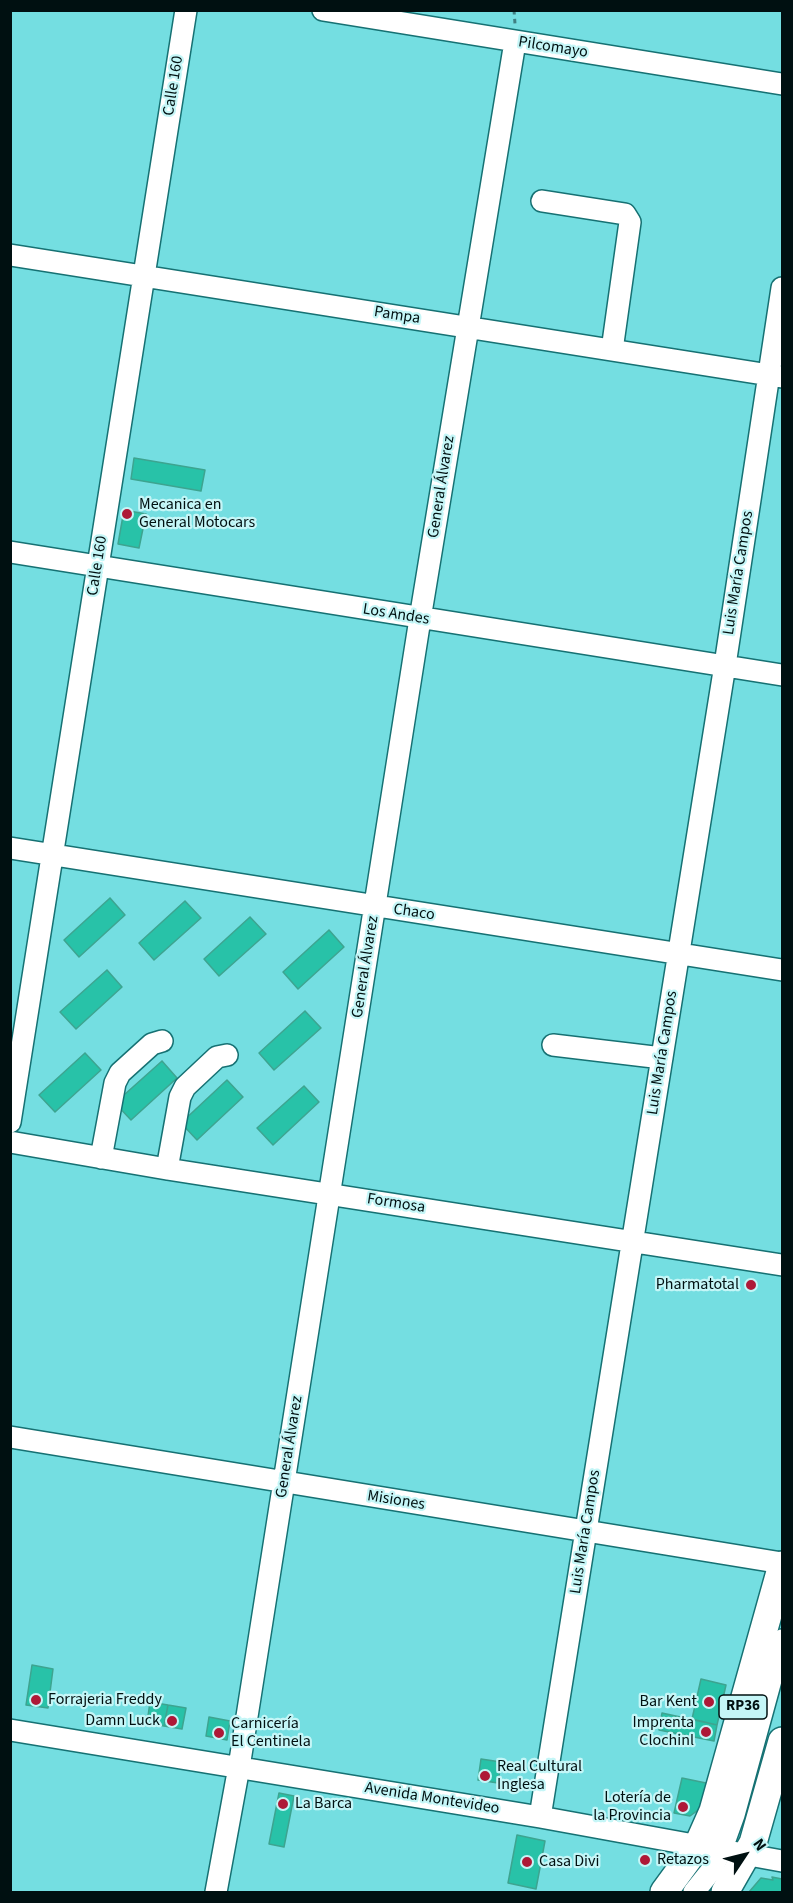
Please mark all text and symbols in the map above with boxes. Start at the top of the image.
street label: Pilcomayo [517,33,589,63]
street label: Calle 160 [160,55,188,117]
street label: Pampa [373,303,421,329]
street label: General Álvarez [424,435,460,539]
place label: Mecanica en General Motocars [139,495,255,533]
marker: Mecanica en General Motocars [120,507,134,521]
street label: Luis María Campos [720,510,758,636]
street label: Calle 160 [84,535,112,597]
street label: Los Andes [361,600,431,630]
street label: Chaco [392,901,436,925]
street label: General Álvarez [348,915,384,1019]
street label: Luis María Campos [644,990,682,1116]
street label: Formosa [366,1190,426,1218]
place label: Pharmatotal [656,1275,739,1295]
marker: Pharmatotal [744,1278,758,1292]
street label: General Álvarez [272,1395,308,1499]
street label: Luis María Campos [567,1469,605,1595]
street label: Misiones [366,1487,426,1515]
place label: Forrajeria Freddy [48,1690,162,1710]
place label: Bar Kent [640,1692,697,1712]
marker: Forrajeria Freddy [29,1693,43,1707]
marker: Bar Kent [702,1695,716,1709]
road number: RP36 [719,1695,767,1719]
place label: Damn Luck [85,1711,160,1731]
place label: Imprenta Clochinl [632,1713,694,1751]
marker: Damn Luck [165,1714,179,1728]
place label: Carnicería El Centinela [231,1714,311,1752]
marker: Imprenta Clochinl [699,1725,713,1739]
marker: Carnicería El Centinela [212,1726,226,1740]
place label: Real Cultural Inglesa [497,1757,582,1795]
marker: Real Cultural Inglesa [478,1769,492,1783]
street label: Avenida Montevideo [363,1779,501,1819]
place label: Lotería de la Provincia [593,1788,671,1826]
place label: La Barca [295,1794,352,1814]
marker: La Barca [276,1797,290,1811]
marker: Lotería de la Provincia [676,1800,690,1814]
north arrow [715,1825,775,1885]
text: N [748,1834,772,1855]
place label: Retazos [657,1850,709,1870]
place label: Casa Divi [539,1852,599,1872]
marker: Retazos [638,1853,652,1867]
marker: Casa Divi [520,1855,534,1869]

